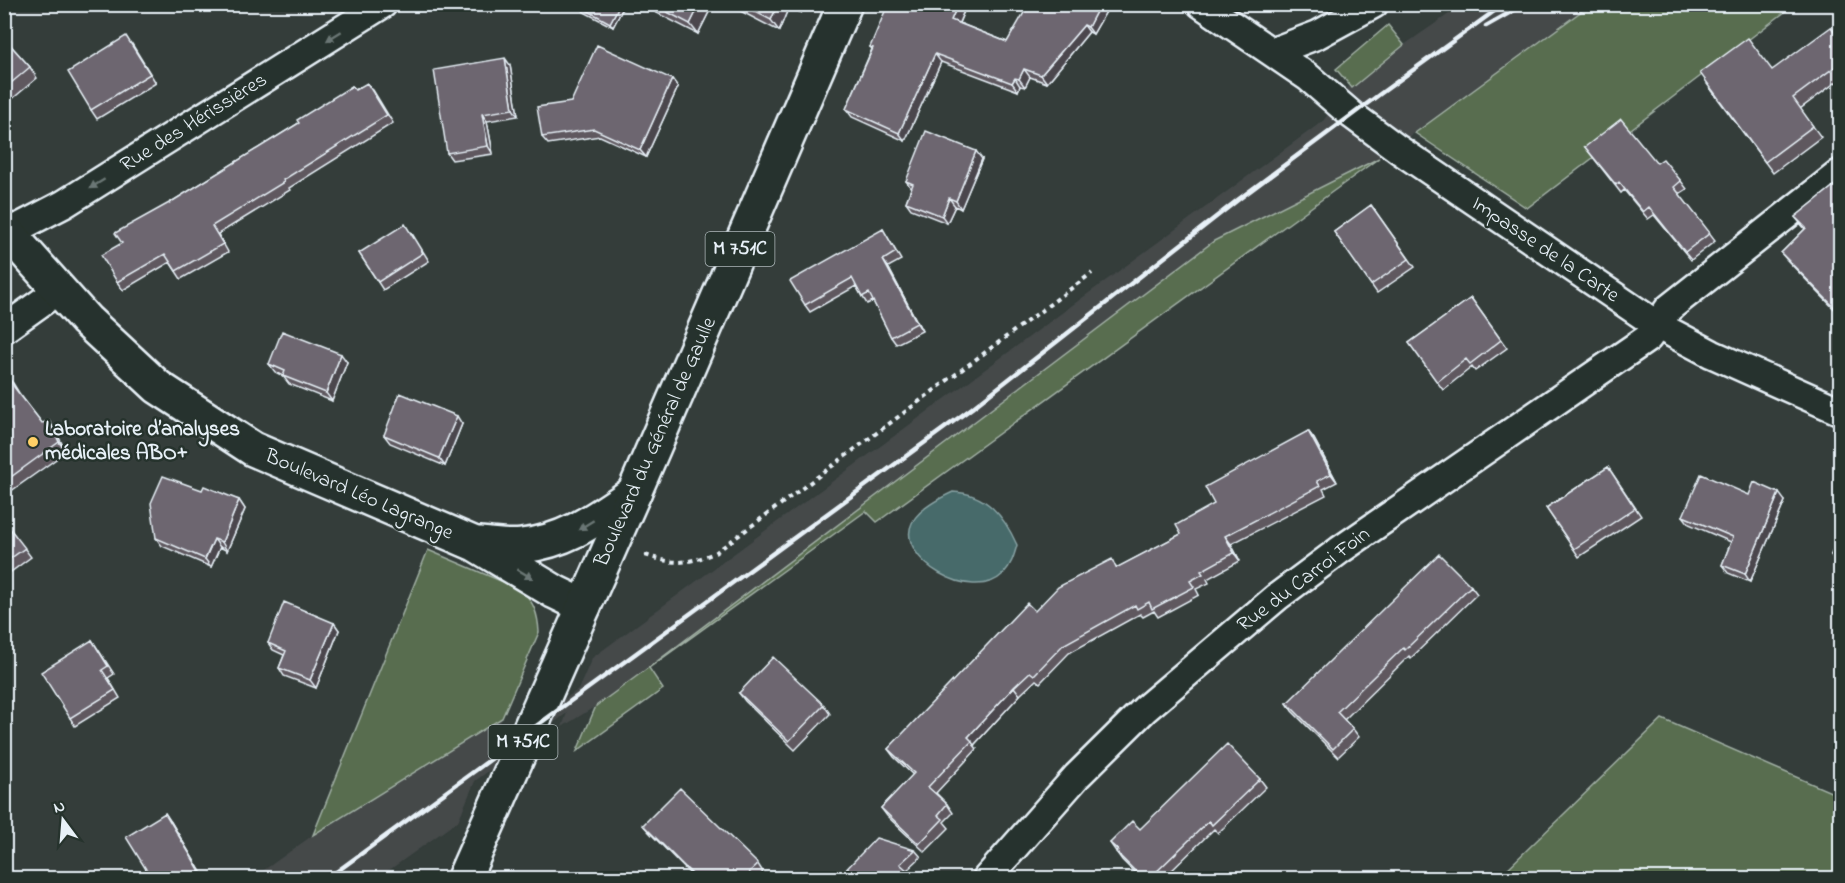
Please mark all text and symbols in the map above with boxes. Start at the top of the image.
one-way arrow [325,31,342,42]
street label: Rue des Hérissières [115,66,273,180]
one-way arrow [89,178,105,189]
street label: Impasse de la Carte [1465,189,1625,311]
road number: M 751C [706,232,774,266]
street label: Boulevard du Général de Gaulle [587,312,725,572]
place label: Laboratoire d’analyses médicales ABO+ [45,415,240,469]
marker: Laboratoire d’analyses médicales ABO+ [26,435,40,449]
street label: Boulevard Léo Lagrange [259,441,458,550]
one-way arrow [578,520,594,531]
street label: Rue du Carroi Foin [1231,520,1377,640]
one-way arrow [517,569,533,580]
road number: M 751C [488,725,558,759]
north arrow [33,790,93,850]
text: N [51,794,68,821]

